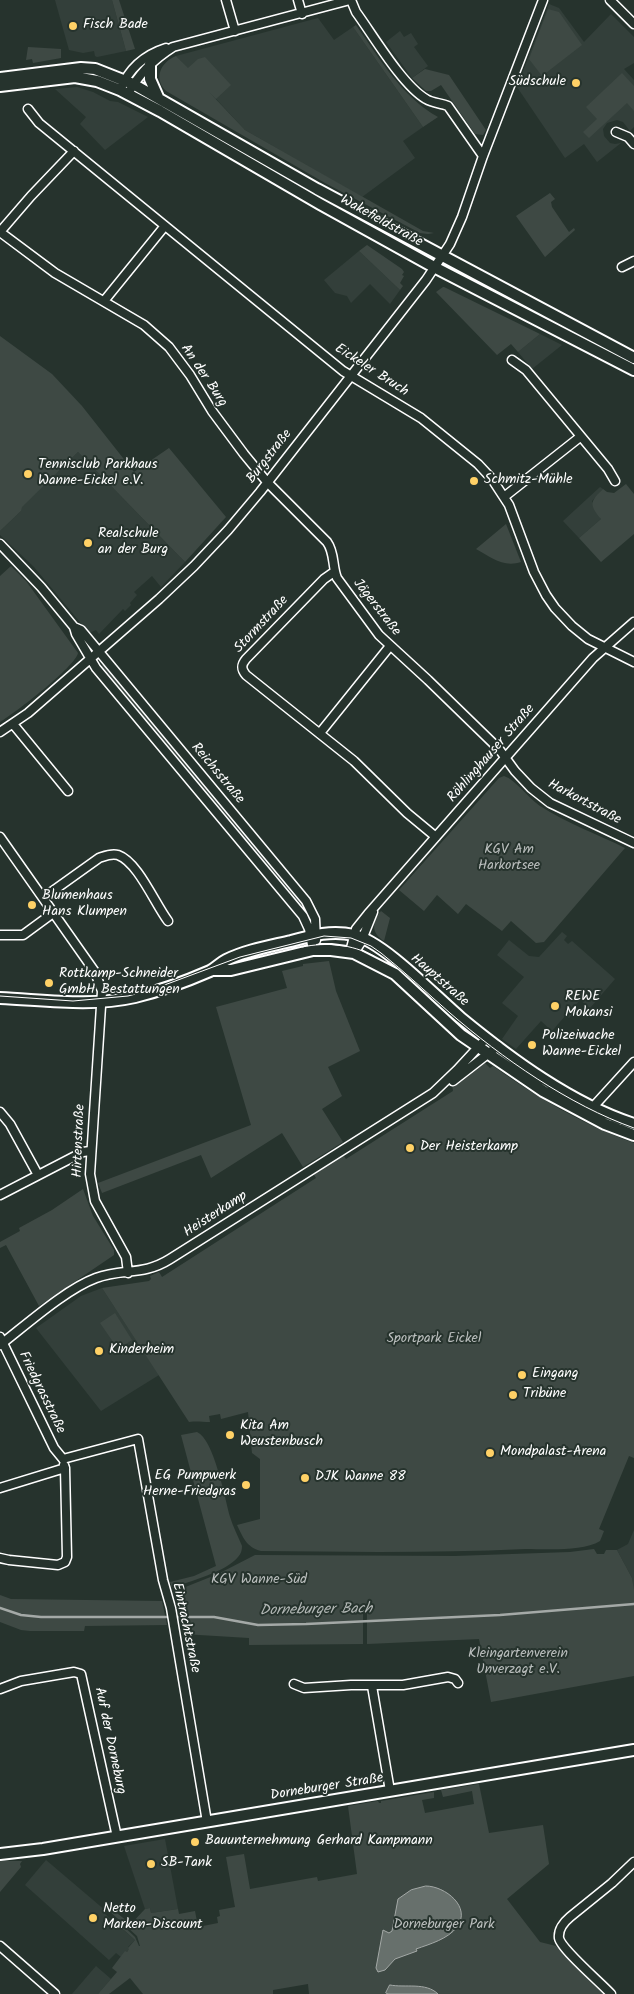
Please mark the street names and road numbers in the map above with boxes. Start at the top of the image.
street label: Wakefieldstraße [337,192,425,252]
street label: An der Burg [176,341,230,411]
street label: Eickeler Bruch [331,341,411,401]
street label: Burgstraße [244,427,296,487]
street label: Jägerstraße [349,576,403,640]
street label: Stormstraße [231,593,293,657]
street label: Röhlinghauser Straße [445,701,539,807]
street label: Reichsstraße [187,740,247,808]
street label: Harkortstraße [544,777,624,829]
street label: Hauptstraße [406,951,472,1011]
street label: Hirtenstraße [70,1104,90,1178]
street label: Heisterkamp [181,1188,251,1242]
street label: Friedgrasstraße [14,1349,68,1437]
street label: Eintrachtstraße [167,1581,203,1675]
street label: Auf der Dorneburg [89,1686,129,1796]
street label: Dorneburger Straße [269,1771,385,1805]

